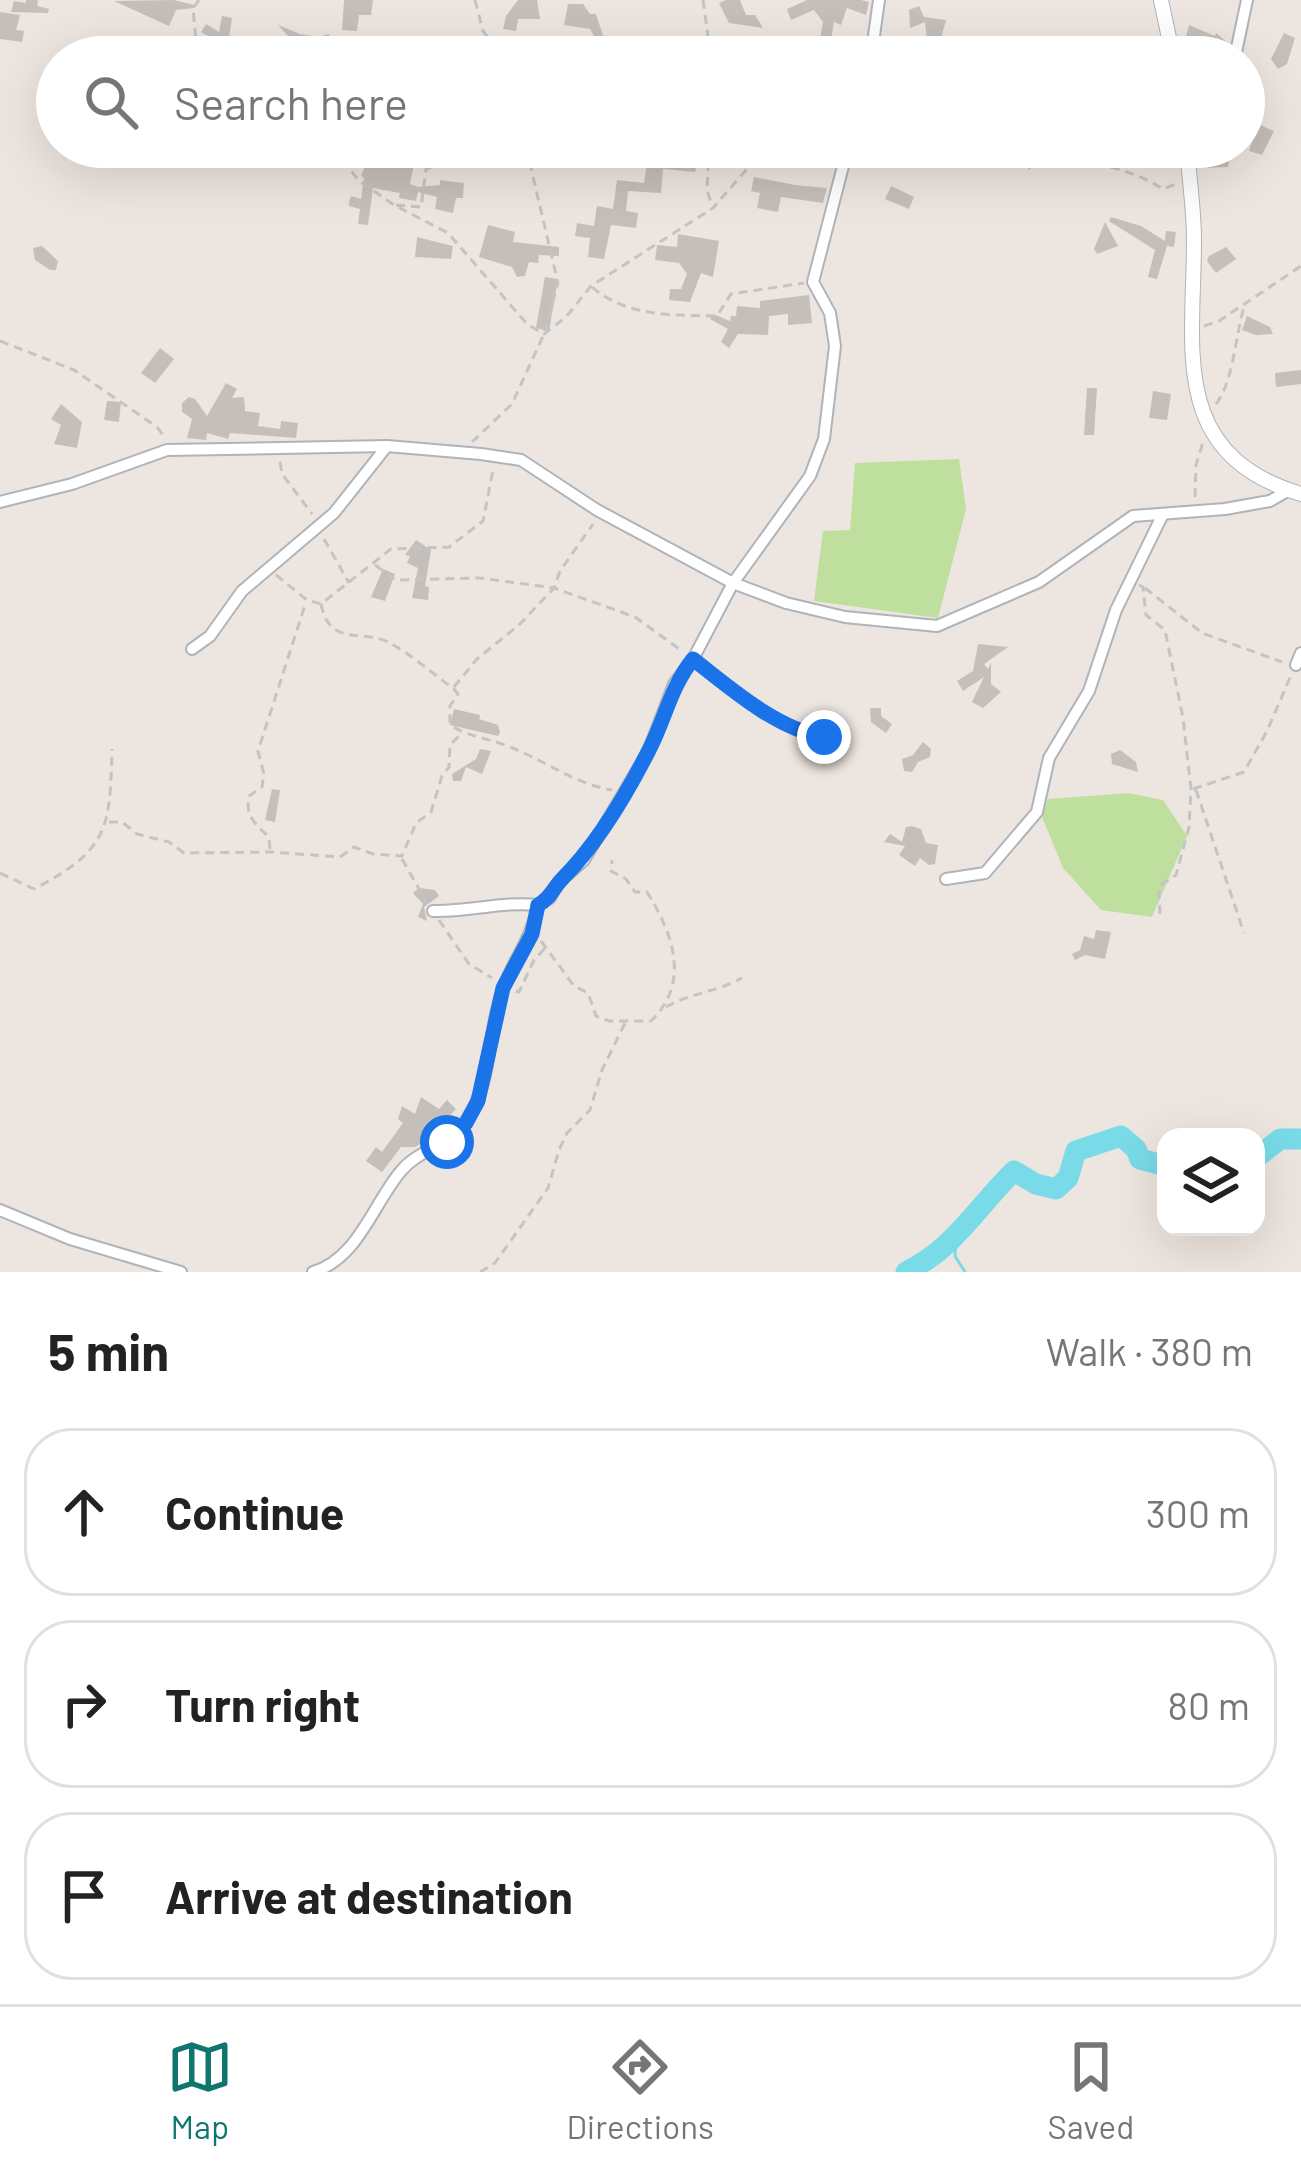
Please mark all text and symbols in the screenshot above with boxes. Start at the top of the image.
search box [36,36,1265,168]
icon: search [78,69,144,135]
text: Search here [174,75,408,129]
route end [797,710,851,764]
route start [420,1115,474,1169]
map controls [1157,1128,1265,1236]
button: layers [1157,1128,1265,1236]
text: 5 min [48,1320,169,1381]
text: Walk · 380 m [1046,1327,1253,1374]
icon: ahead [51,1479,117,1545]
text: Continue [165,1485,344,1539]
text: 300 m [1146,1489,1250,1536]
icon: right [51,1671,117,1737]
text: Turn right [165,1677,360,1731]
text: 80 m [1168,1681,1250,1728]
icon: arrive [51,1863,117,1929]
text: Arrive at destination [165,1869,573,1923]
tab: Map [167,2034,233,2146]
tab: Directions [566,2034,714,2146]
tab: Saved [1048,2034,1134,2146]

